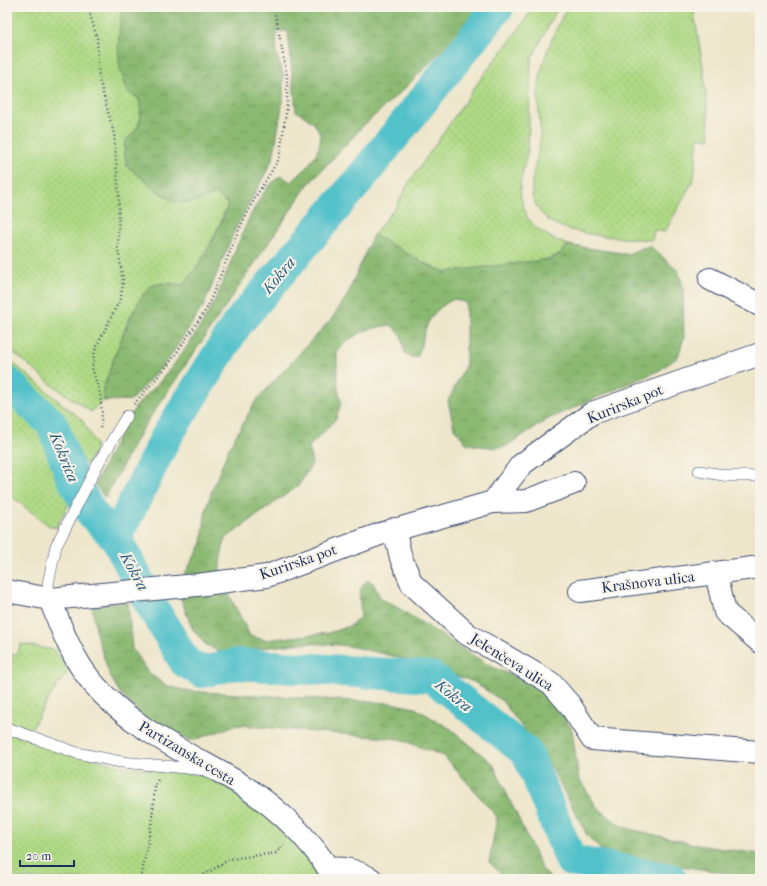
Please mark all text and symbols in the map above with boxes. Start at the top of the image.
water label: Kokra [257,253,299,298]
street label: Kurirska pot [584,380,666,427]
water label: Kokrica [46,428,83,485]
street label: Kurirska pot [257,540,340,584]
water label: Kokra [116,548,153,594]
street label: Krašnova ulica [600,567,697,597]
street label: Jelenčeva ulica [466,629,558,695]
water label: Kokra [431,674,476,716]
street label: Partizanska cesta [135,717,240,789]
scale bar [20,842,74,868]
text: 20 m [26,849,51,863]

